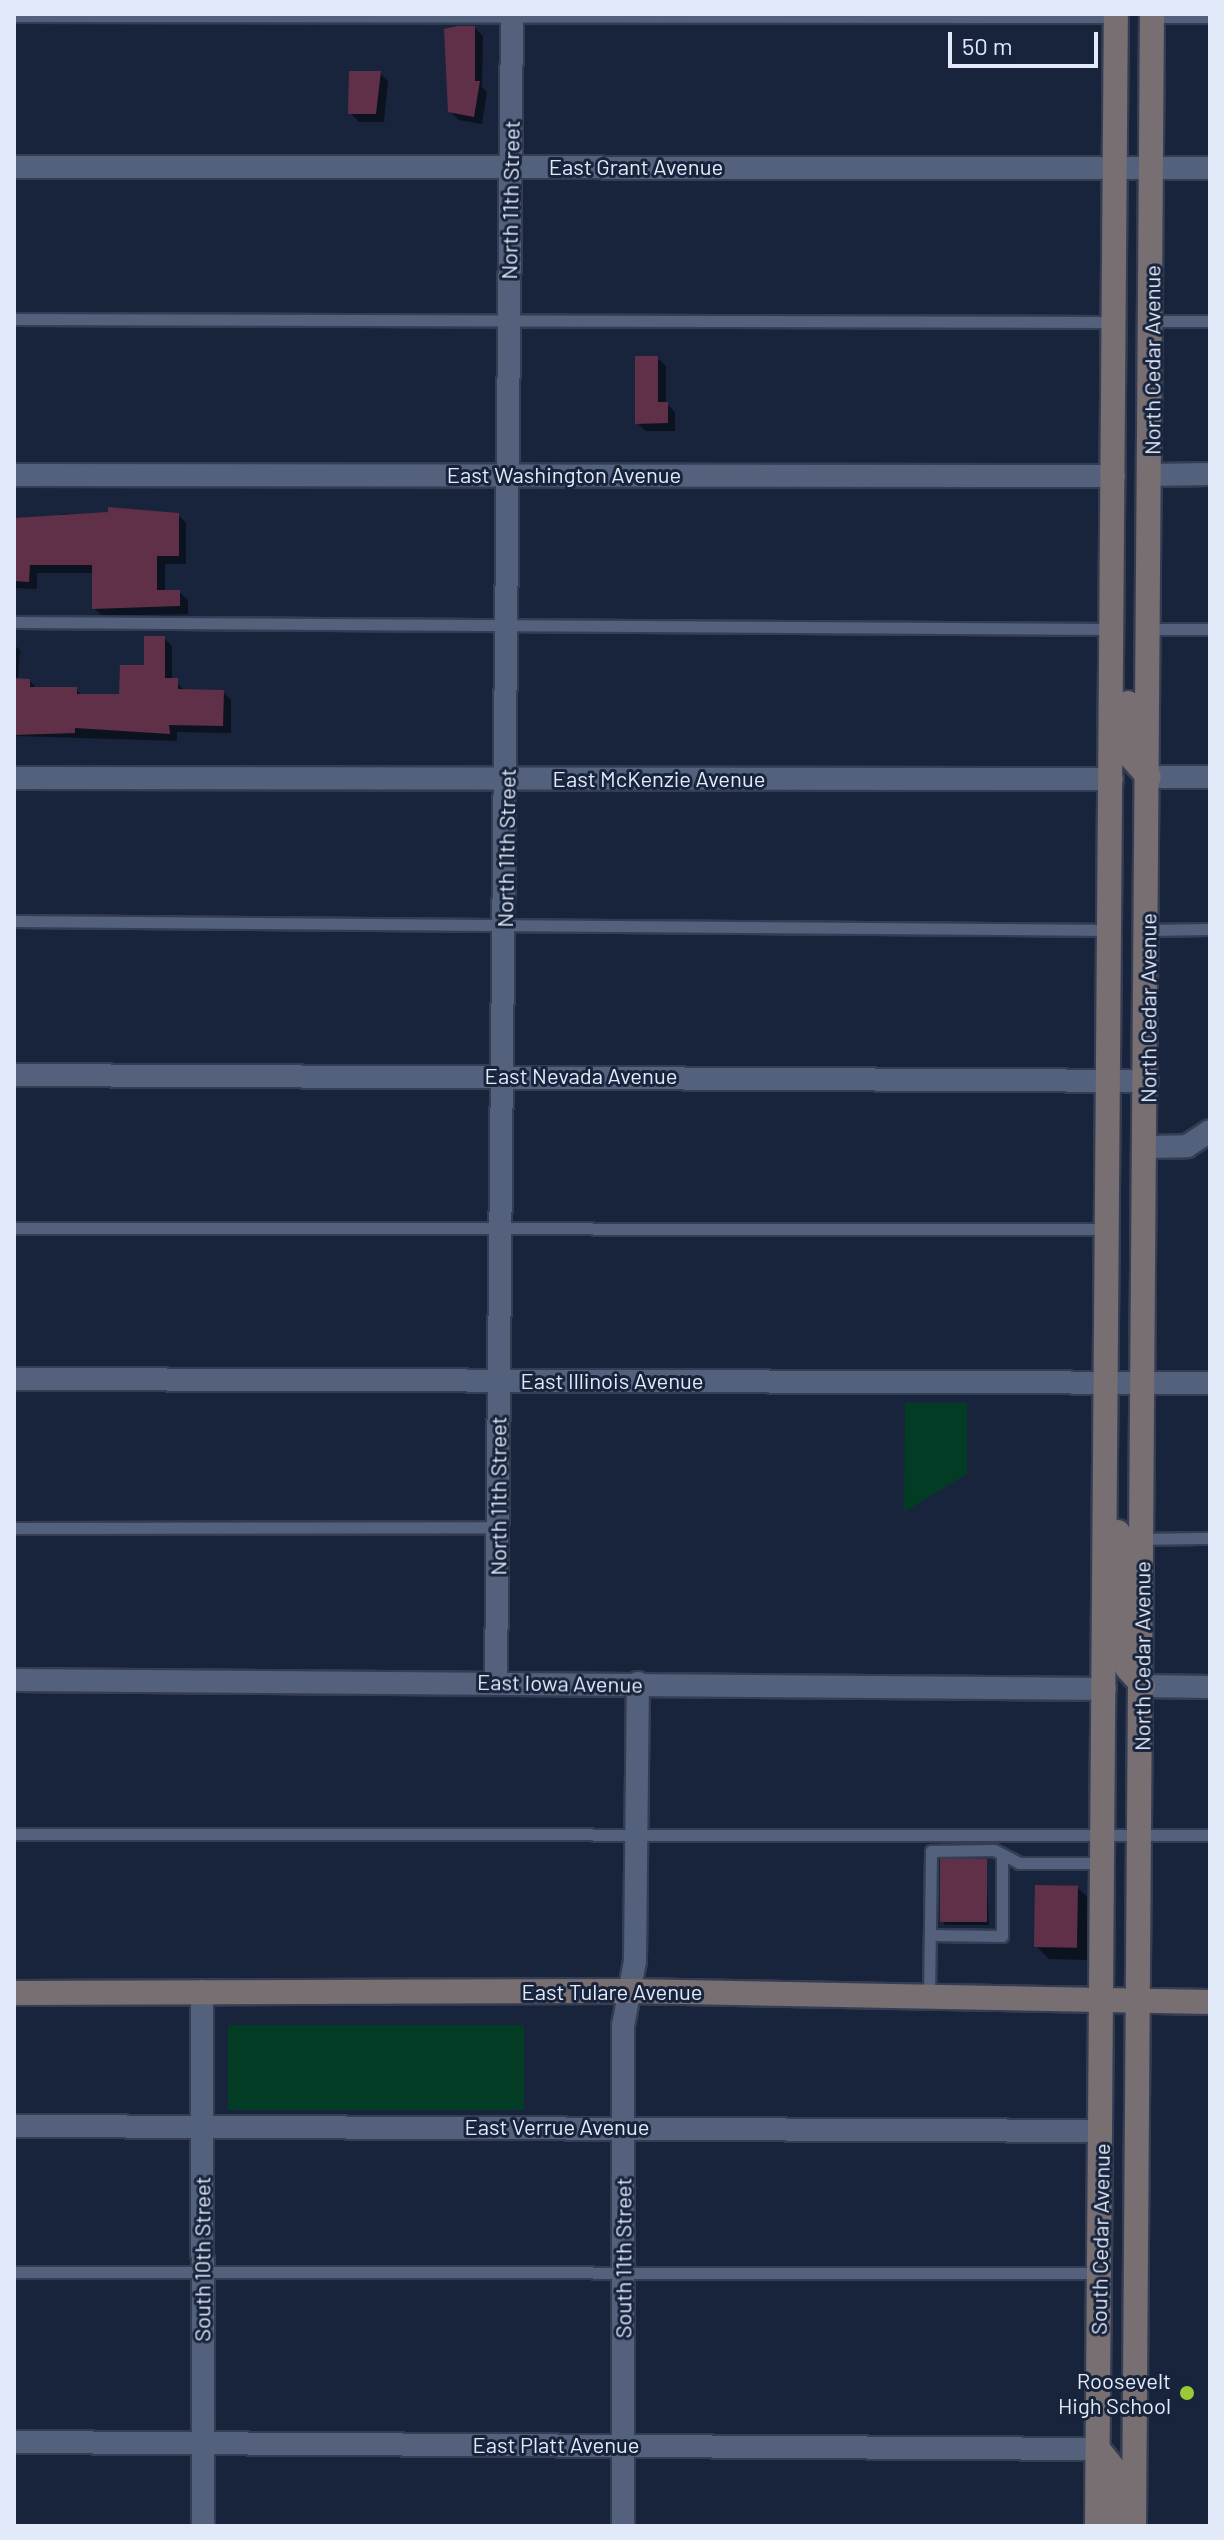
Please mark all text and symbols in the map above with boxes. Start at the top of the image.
scale bar [952,16,1102,66]
text: 50 m [962,31,1013,60]
street label: North 11th Street [495,120,525,280]
street label: East Grant Avenue [549,154,723,180]
street label: North Cedar Avenue [1139,265,1165,455]
street label: East Washington Avenue [447,462,681,488]
street label: East McKenzie Avenue [553,766,765,792]
street label: North 11th Street [491,768,521,928]
street label: North Cedar Avenue [1135,913,1161,1103]
street label: East Nevada Avenue [485,1063,677,1089]
street label: East Illinois Avenue [520,1368,704,1394]
street label: North 11th Street [485,1416,511,1576]
street label: North Cedar Avenue [1129,1561,1155,1751]
street label: East Iowa Avenue [477,1668,643,1698]
street label: East Tulare Avenue [521,1979,703,2005]
street label: East Verrue Avenue [465,2114,649,2140]
street label: South Cedar Avenue [1085,2143,1115,2335]
street label: South 10th Street [189,2176,215,2342]
street label: South 11th Street [610,2178,636,2338]
place label: Roosevelt High School [1058,2367,1171,2418]
marker: Roosevelt High School [1178,2384,1196,2402]
street label: East Platt Avenue [472,2432,640,2458]

